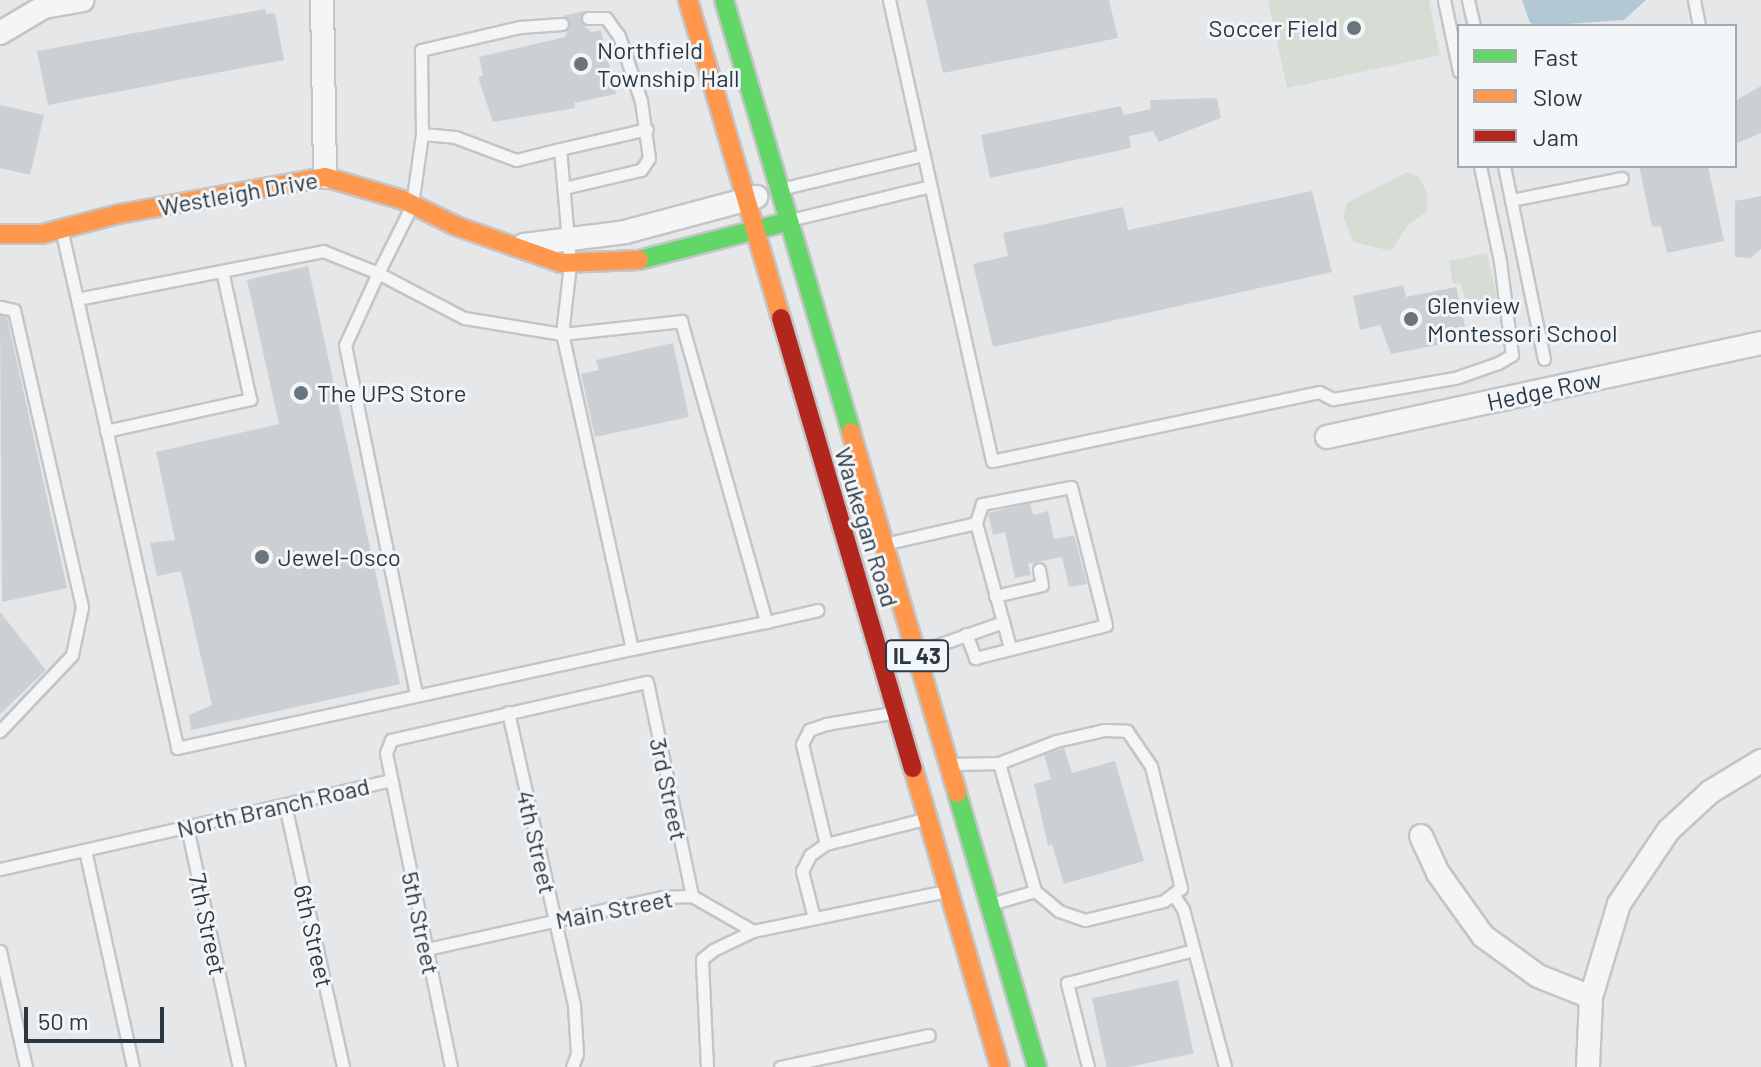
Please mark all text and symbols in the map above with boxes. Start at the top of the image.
place label: Soccer Field [1209,14,1338,42]
marker: Soccer Field [1345,19,1363,37]
legend [1457,24,1737,168]
place label: Northfield Township Hall [597,36,739,92]
text: Fast [1533,42,1578,71]
marker: Northfield Township Hall [572,55,590,73]
text: Slow [1533,82,1582,111]
text: Jam [1533,122,1579,151]
street label: Westleigh Drive [156,165,320,221]
place label: Glenview Montessori School [1427,291,1618,347]
marker: Glenview Montessori School [1402,310,1420,328]
street label: Hedge Row [1484,364,1604,416]
place label: The UPS Store [317,379,466,407]
marker: The UPS Store [292,384,310,402]
street label: Waukegan Road [829,444,905,610]
place label: Jewel-Osco [278,543,401,571]
marker: Jewel-Osco [253,548,271,566]
road number: IL 43 [885,638,949,674]
street label: 3rd Street [644,735,694,843]
street label: North Branch Road [174,771,372,843]
street label: 4th Street [511,788,563,896]
street label: 5th Street [396,869,446,977]
street label: 7th Street [183,870,233,978]
street label: 6th Street [288,882,340,990]
street label: Main Street [553,884,675,934]
scale bar [28,991,168,1041]
text: 50 m [38,1006,89,1035]

